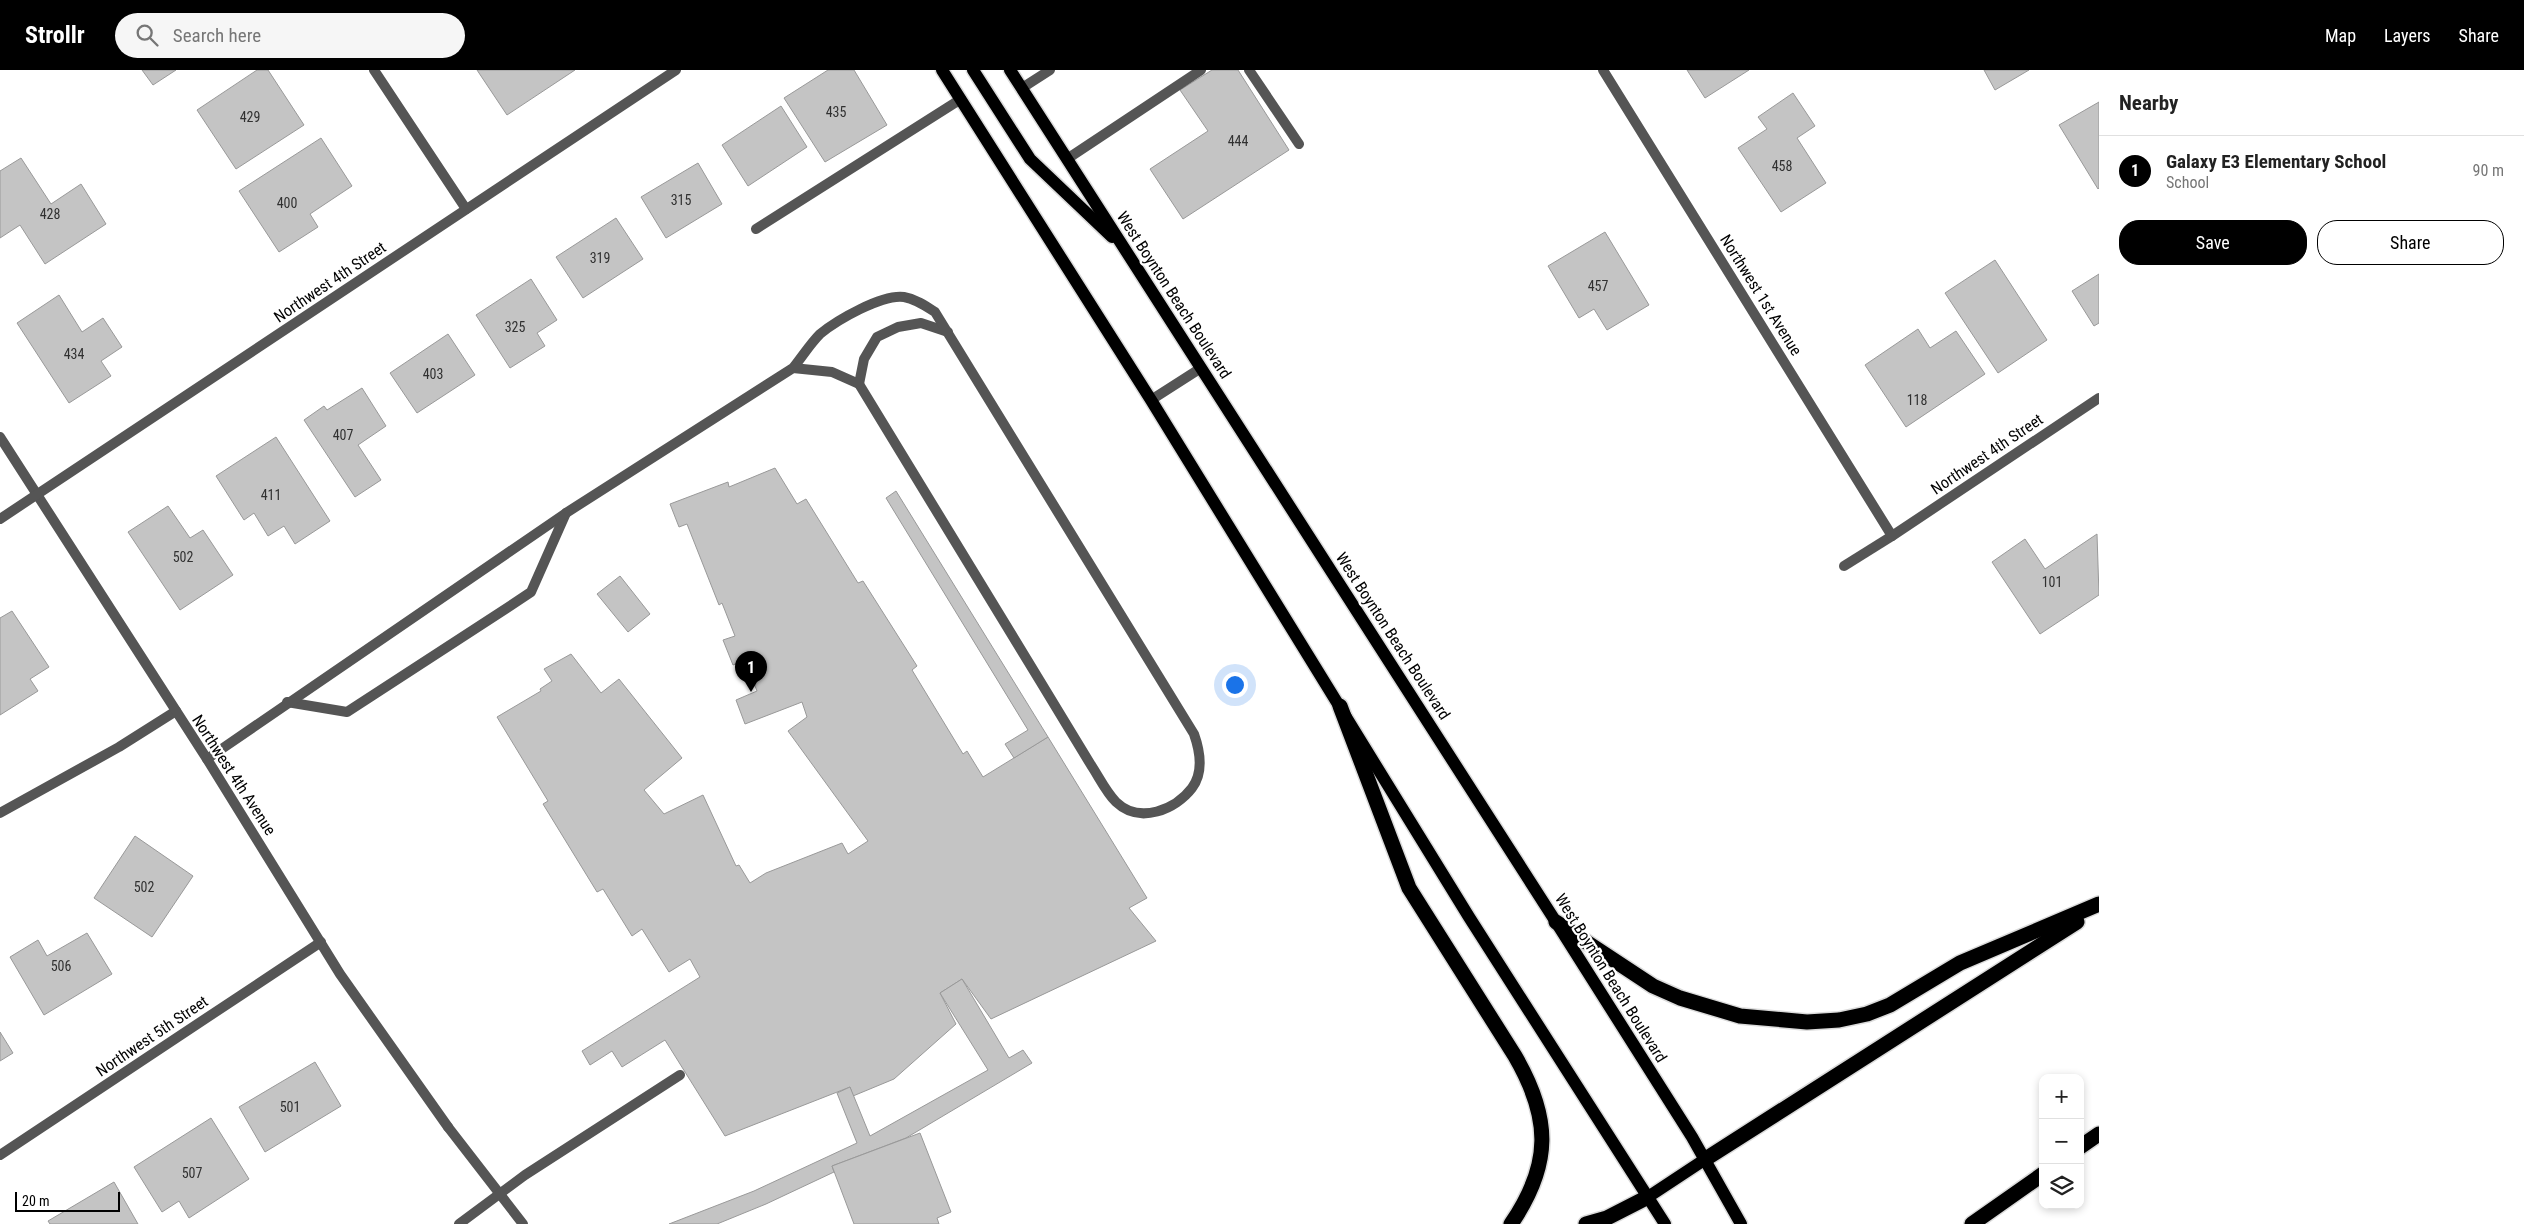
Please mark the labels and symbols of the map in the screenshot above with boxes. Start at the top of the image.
house number: 435 [826,104,846,120]
house number: 429 [240,109,260,125]
house number: 444 [1228,133,1248,149]
house number: 458 [1772,158,1792,174]
house number: 315 [671,192,691,208]
house number: 400 [277,195,297,211]
house number: 428 [40,206,60,222]
street label: West Boynton Beach Boulevard [1113,208,1235,382]
street label: Northwest 1st Avenue [1716,231,1806,359]
street label: Northwest 4th Street [270,237,390,326]
house number: 319 [590,250,610,266]
house number: 457 [1588,278,1608,294]
house number: 325 [505,319,525,335]
house number: 434 [64,346,84,362]
house number: 403 [423,366,443,382]
house number: 118 [1907,392,1927,408]
street label: Northwest 4th Street [1927,409,2047,498]
house number: 407 [333,427,353,443]
house number: 411 [261,487,281,503]
house number: 502 [173,549,193,565]
street label: West Boynton Beach Boulevard [1332,549,1454,723]
house number: 101 [2042,574,2062,590]
pin: 1 [735,651,767,692]
your location [1222,672,1248,698]
street label: Northwest 4th Avenue [188,711,280,839]
house number: 502 [134,879,154,895]
street label: West Boynton Beach Boulevard [1551,890,1671,1066]
house number: 506 [51,958,71,974]
street label: Northwest 5th Street [92,991,212,1080]
house number: 501 [280,1099,300,1115]
house number: 507 [182,1165,202,1181]
scale bar [15,1189,120,1212]

